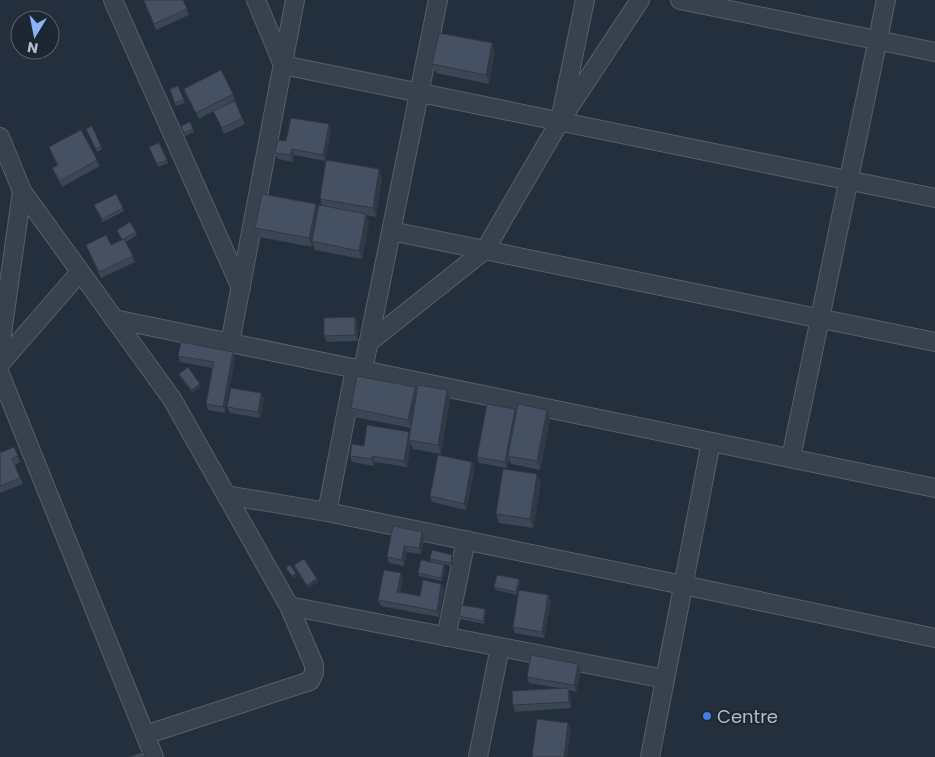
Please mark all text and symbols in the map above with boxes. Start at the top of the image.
north arrow [10,10,60,60]
text: N [26,37,40,59]
place label: Centre [717,704,778,729]
marker: Centre [701,710,713,722]

